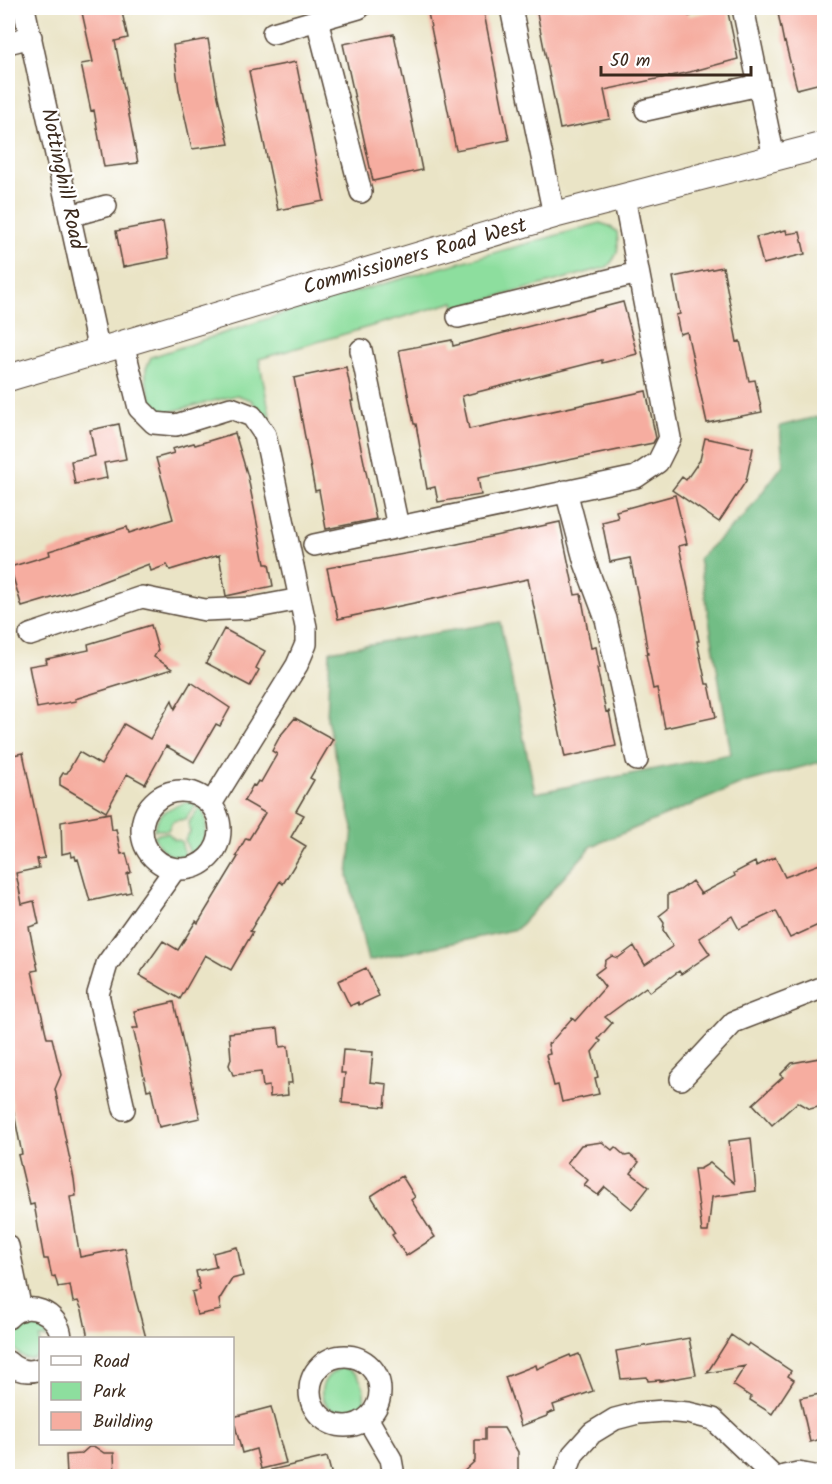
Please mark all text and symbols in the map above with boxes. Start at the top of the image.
scale bar [601,39,751,77]
text: 50 m [610,47,650,76]
street label: Nottinghill Road [31,106,93,253]
street label: Commissioners Road West [299,209,532,305]
legend [39,1337,234,1445]
text: Road [93,1348,130,1377]
text: Park [93,1378,126,1407]
text: Building [93,1408,153,1437]

